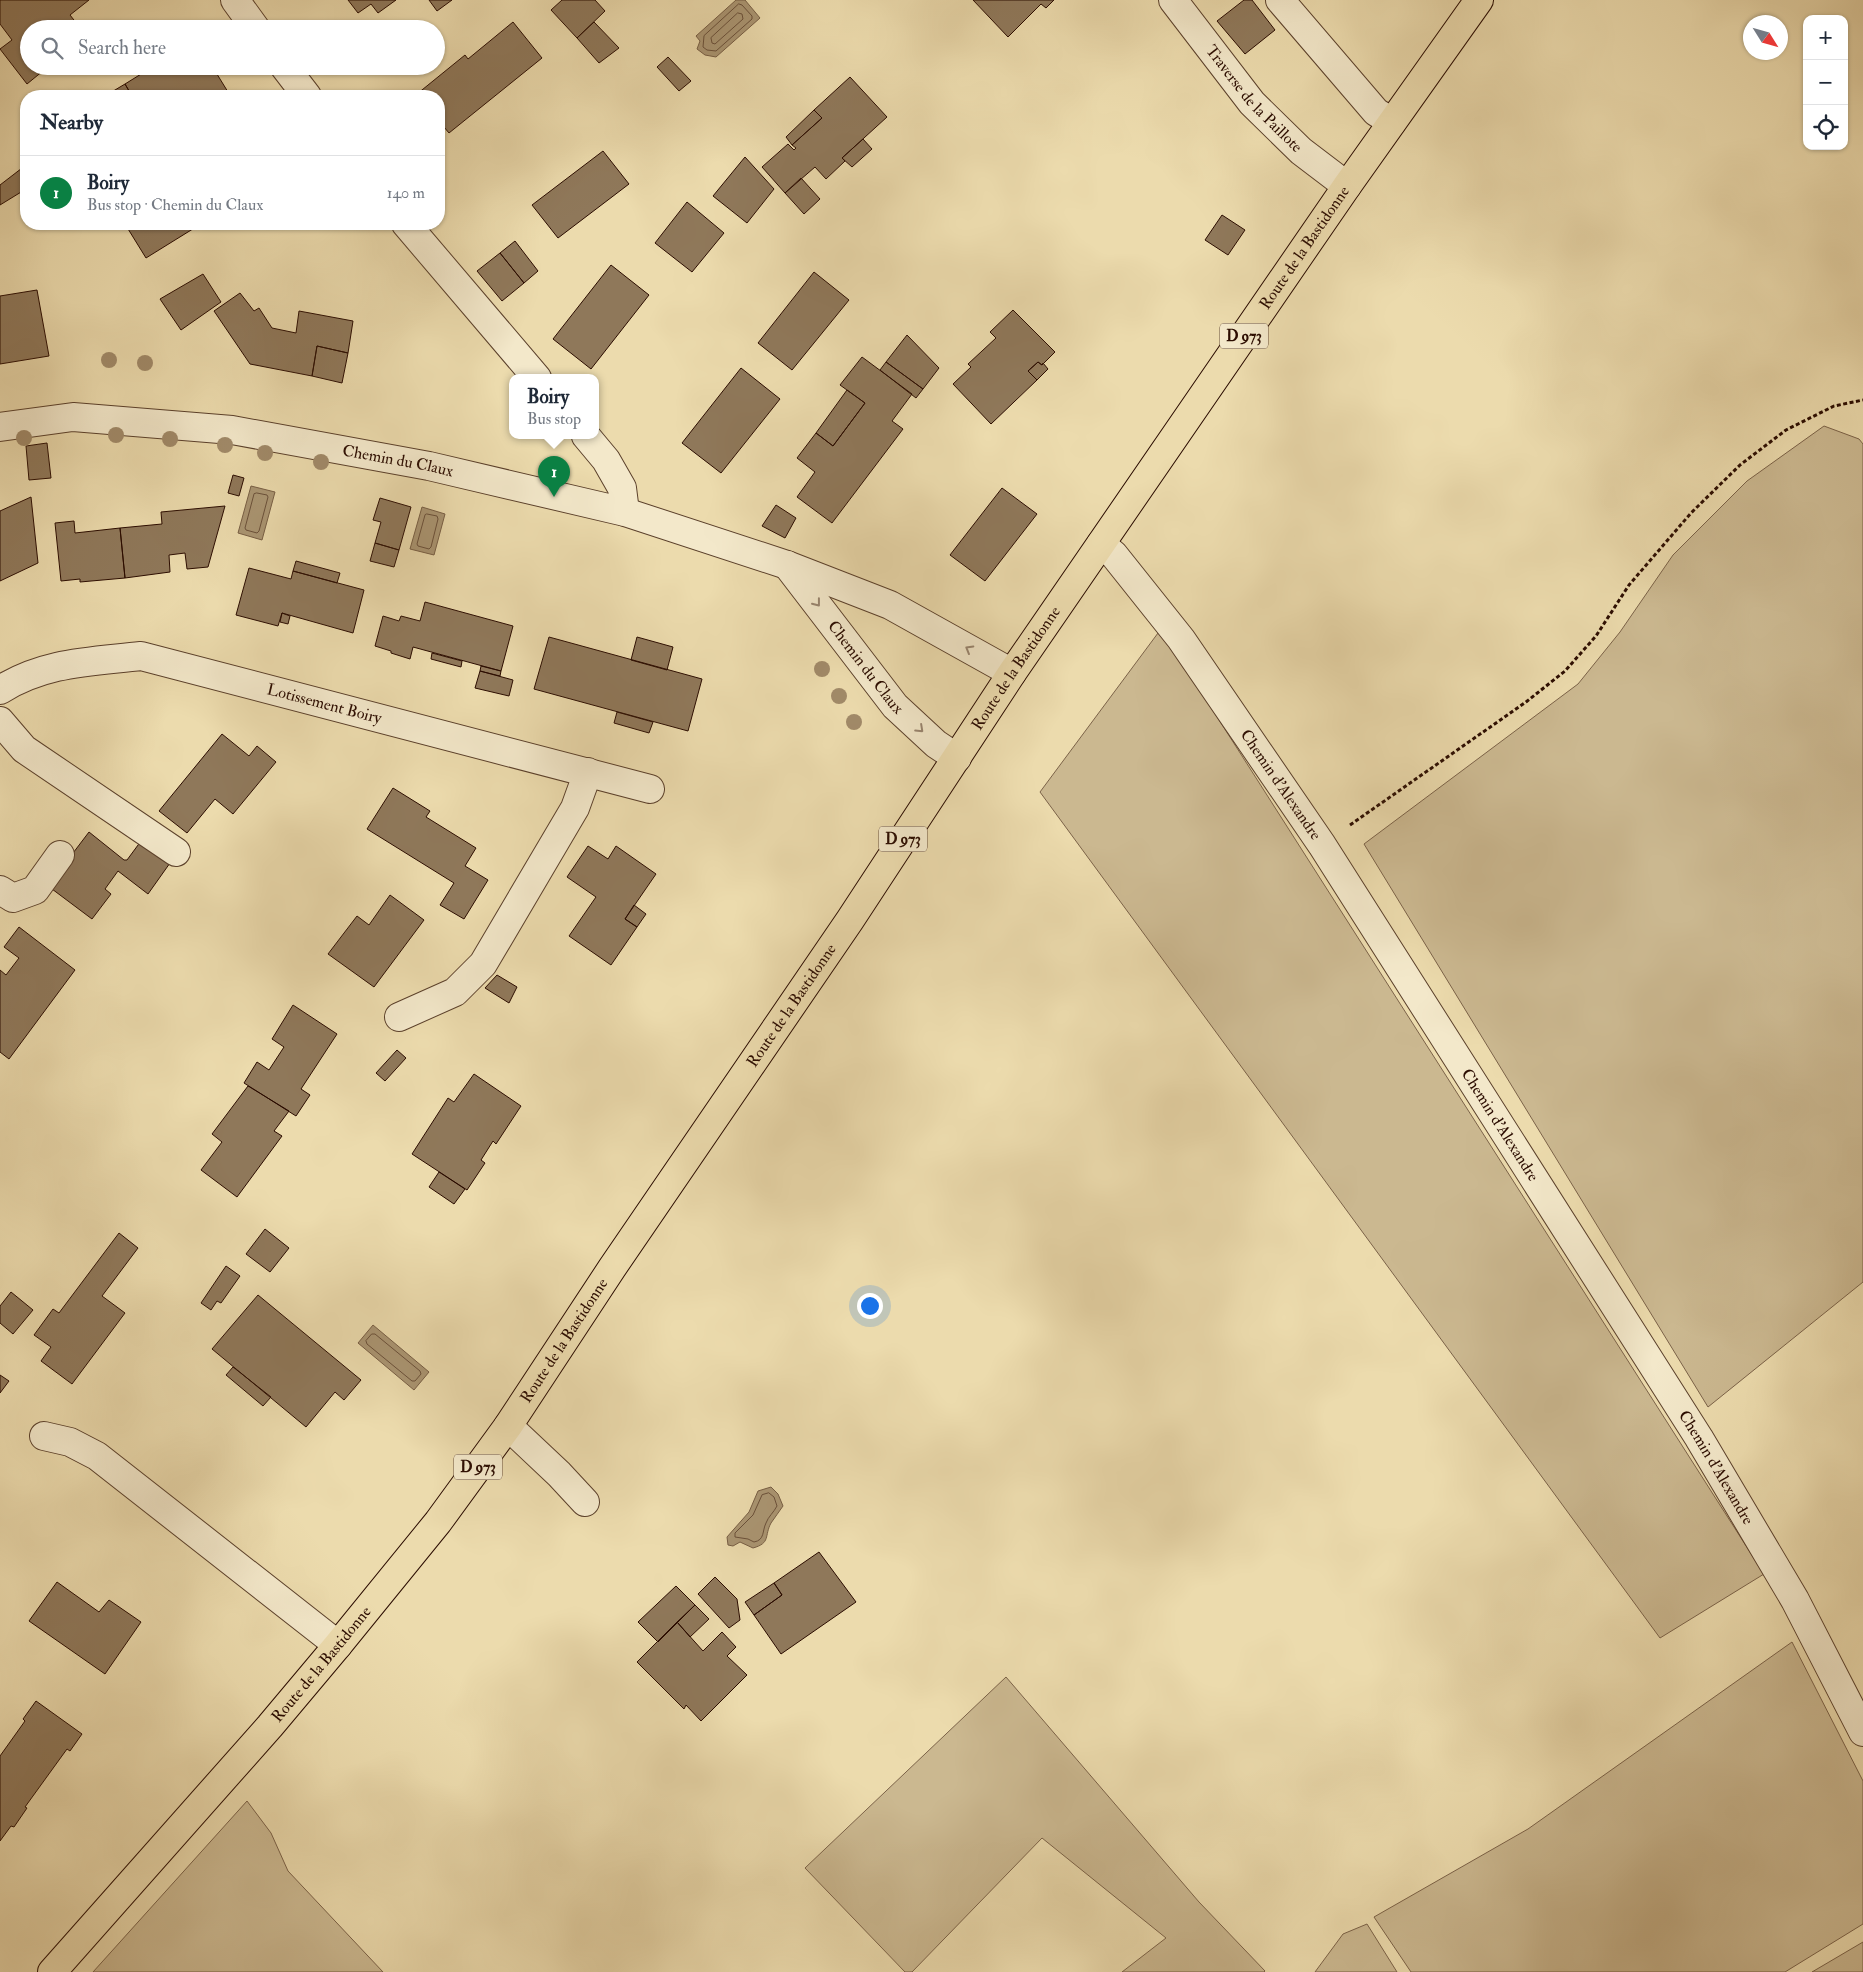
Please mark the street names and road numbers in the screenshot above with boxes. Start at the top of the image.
street label: Traverse de la Paillote [1201,41,1307,157]
street label: Route de la Bastidonne [1255,182,1354,313]
road number: D 973 [1220,324,1268,348]
street label: Chemin du Claux [341,440,455,481]
street label: Route de la Bastidonne [967,602,1065,734]
street label: Chemin du Claux [823,617,907,719]
street label: Lotissement Boiry [265,679,385,729]
street label: Chemin d'Alexandre [1236,725,1326,844]
road number: D 973 [879,826,927,852]
street label: Route de la Bastidonne [742,940,841,1071]
street label: Chemin d'Alexandre [1457,1065,1543,1185]
street label: Route de la Bastidonne [516,1274,613,1407]
street label: Chemin d'Alexandre [1674,1407,1758,1529]
road number: D 973 [454,1454,502,1480]
street label: Route de la Bastidonne [267,1602,376,1727]

